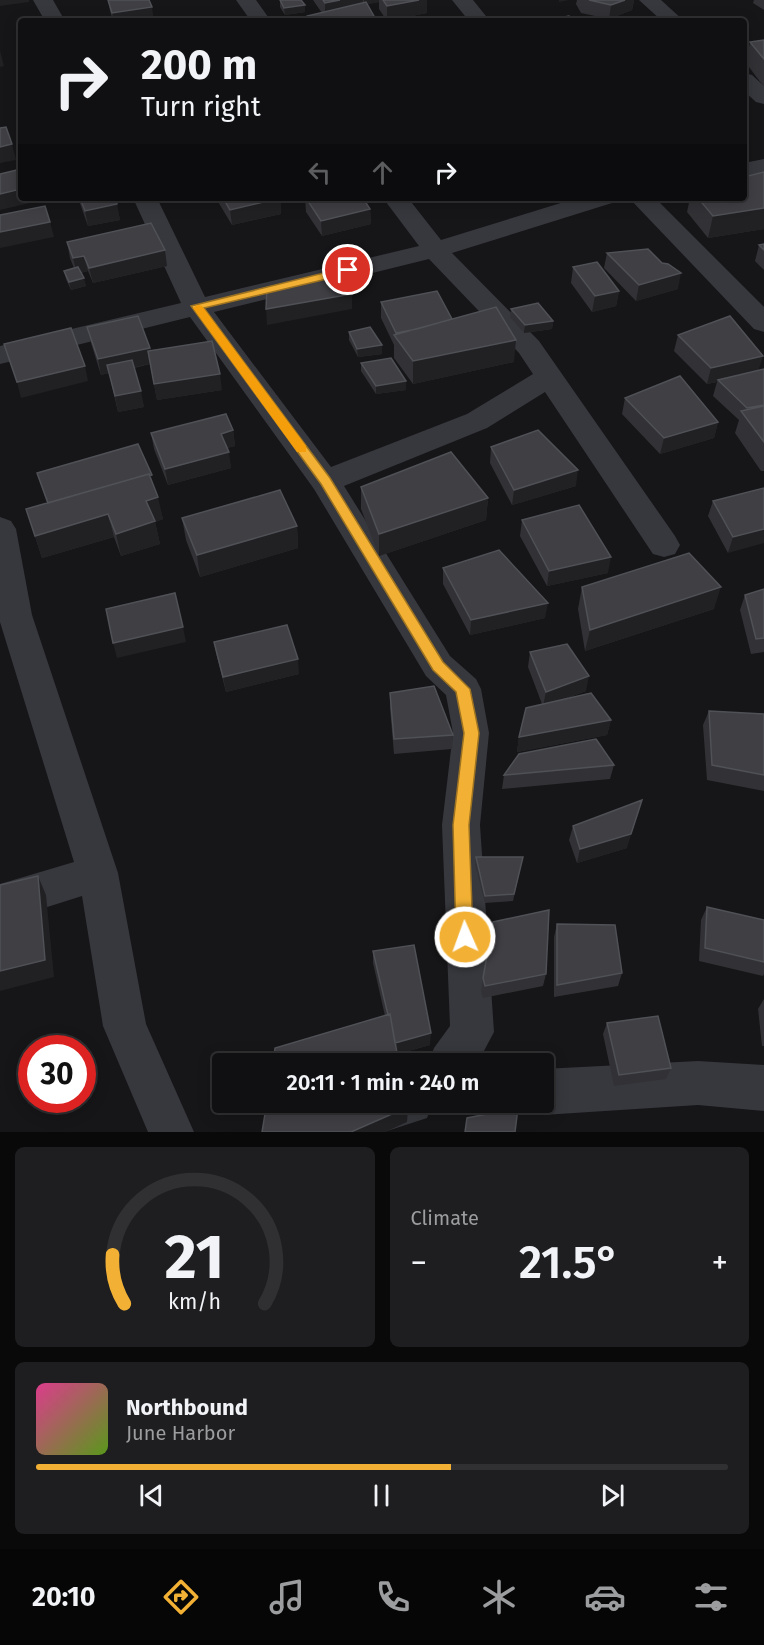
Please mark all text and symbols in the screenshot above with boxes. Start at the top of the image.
text: 200 m [141,40,257,90]
icon: right [42,42,120,120]
text: Turn right [141,91,261,123]
icon: left [303,156,336,189]
icon: ahead [366,156,399,189]
icon: right [429,156,462,189]
pin [322,244,373,295]
icon: arrive [331,253,364,286]
position arrow [433,905,497,969]
speed limit sign: 30 [18,1035,96,1113]
text: 20:11 · 1 min · 240 m [287,1069,479,1096]
text: Climate [411,1206,479,1230]
text: 21 [165,1220,225,1295]
text: 21.5° [519,1236,620,1290]
text: − [411,1243,427,1283]
text: + [712,1243,728,1283]
text: km/h [168,1289,221,1315]
text: Northbound [126,1394,248,1421]
text: June Harbor [126,1421,235,1445]
icon: previous [135,1479,168,1512]
icon: pause [365,1479,398,1512]
icon: next [596,1479,629,1512]
icon: directions [160,1576,202,1618]
icon: music [266,1576,308,1618]
icon: phone [372,1576,414,1618]
icon: climate [478,1576,520,1618]
icon: car [584,1576,626,1618]
icon: filters [690,1576,732,1618]
text: 20:10 [32,1581,96,1613]

